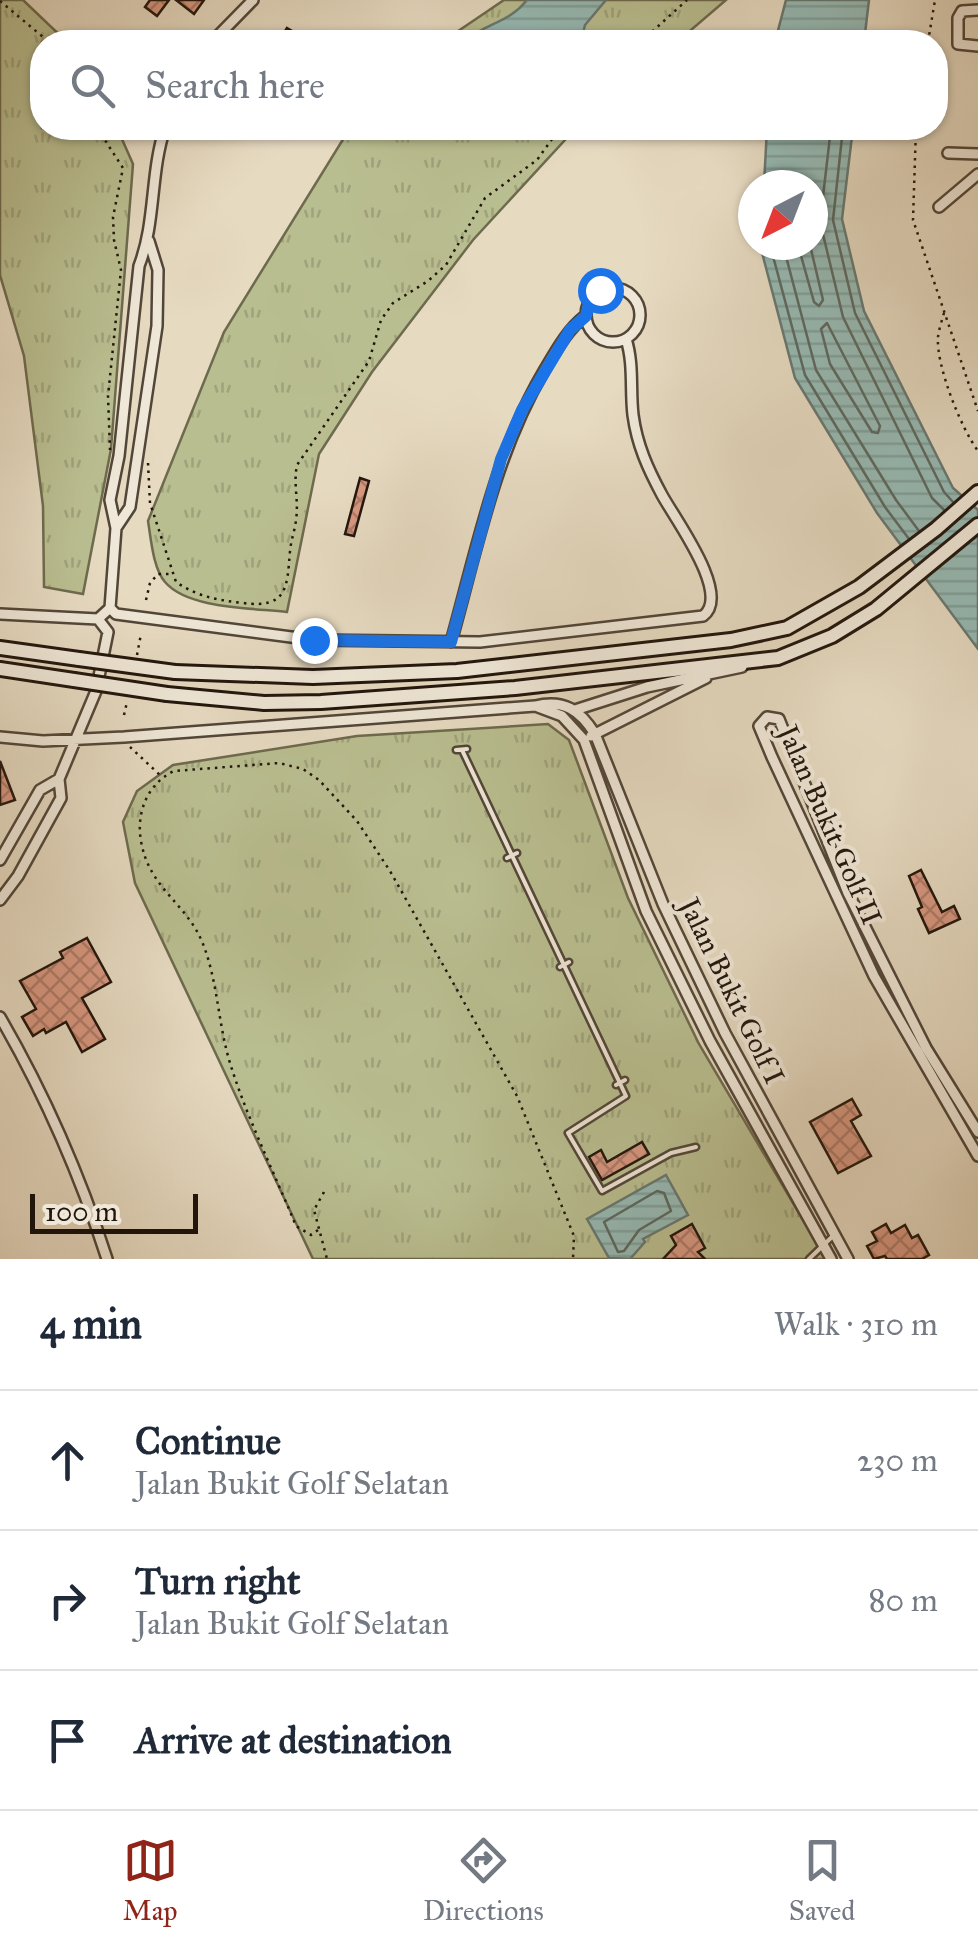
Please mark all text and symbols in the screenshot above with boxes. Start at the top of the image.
search box [30,30,948,140]
icon: search [65,58,120,113]
text: Search here [145,62,325,108]
north arrow [738,170,828,260]
route start [578,268,624,314]
route end [292,618,338,664]
street label: Jalan Bukit Golf II [769,717,890,930]
street label: Jalan Bukit Golf I [671,890,792,1090]
scale bar [30,1189,198,1234]
text: 100 m [45,1194,118,1229]
text: 4 min [40,1298,142,1350]
text: Walk · 310 m [774,1305,938,1344]
text: Continue [135,1418,281,1464]
icon: ahead [40,1433,95,1488]
text: 230 m [857,1441,938,1480]
text: Jalan Bukit Golf Selatan [135,1464,449,1503]
text: Turn right [135,1558,301,1604]
icon: right [40,1573,95,1628]
text: 80 m [869,1581,938,1620]
text: Jalan Bukit Golf Selatan [135,1604,449,1643]
icon: arrive [40,1713,95,1768]
text: Arrive at destination [135,1717,452,1763]
tab: Map [123,1833,178,1928]
tab: Directions [423,1833,544,1928]
tab: Saved [789,1833,855,1928]

